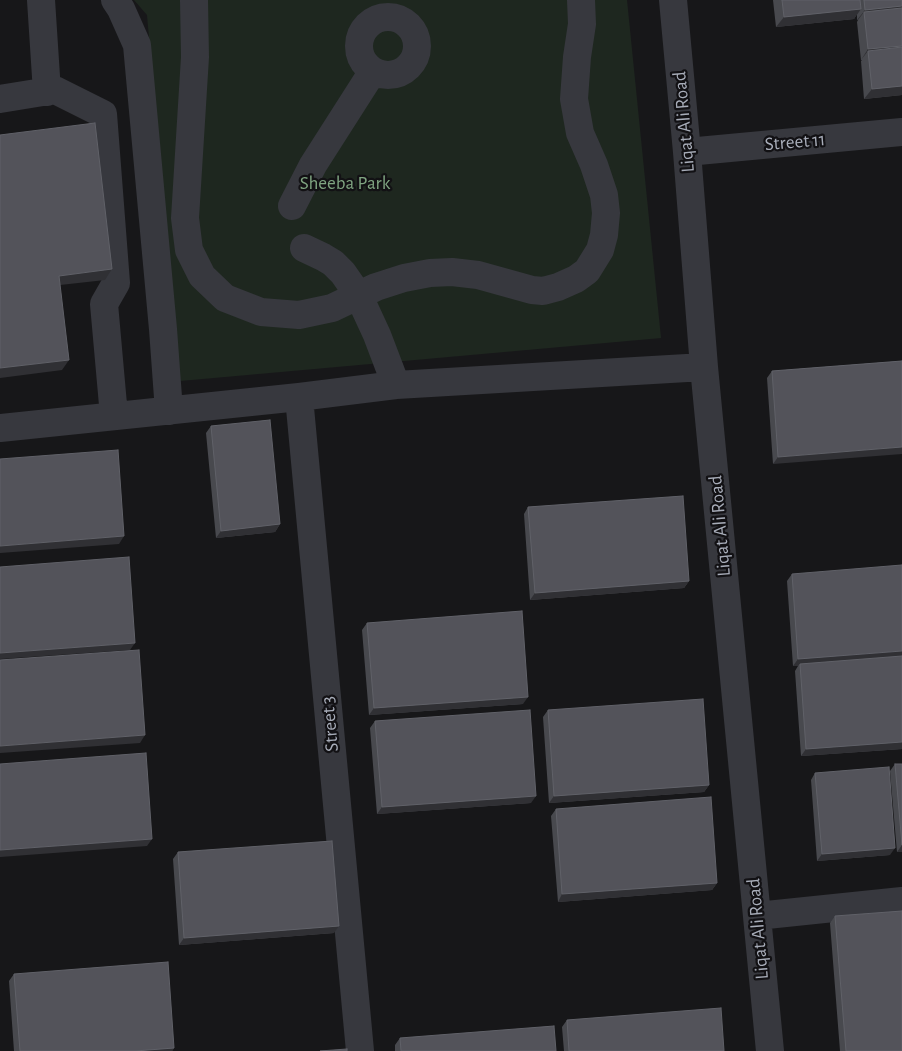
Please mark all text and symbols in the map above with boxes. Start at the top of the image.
street label: Liqat Ali Road [668,71,700,173]
street label: Street 11 [764,128,826,156]
park label: Sheeba Park [300,172,390,194]
street label: Liqat Ali Road [704,475,736,577]
street label: Street 3 [316,695,344,753]
street label: Liqat Ali Road [742,878,774,980]

